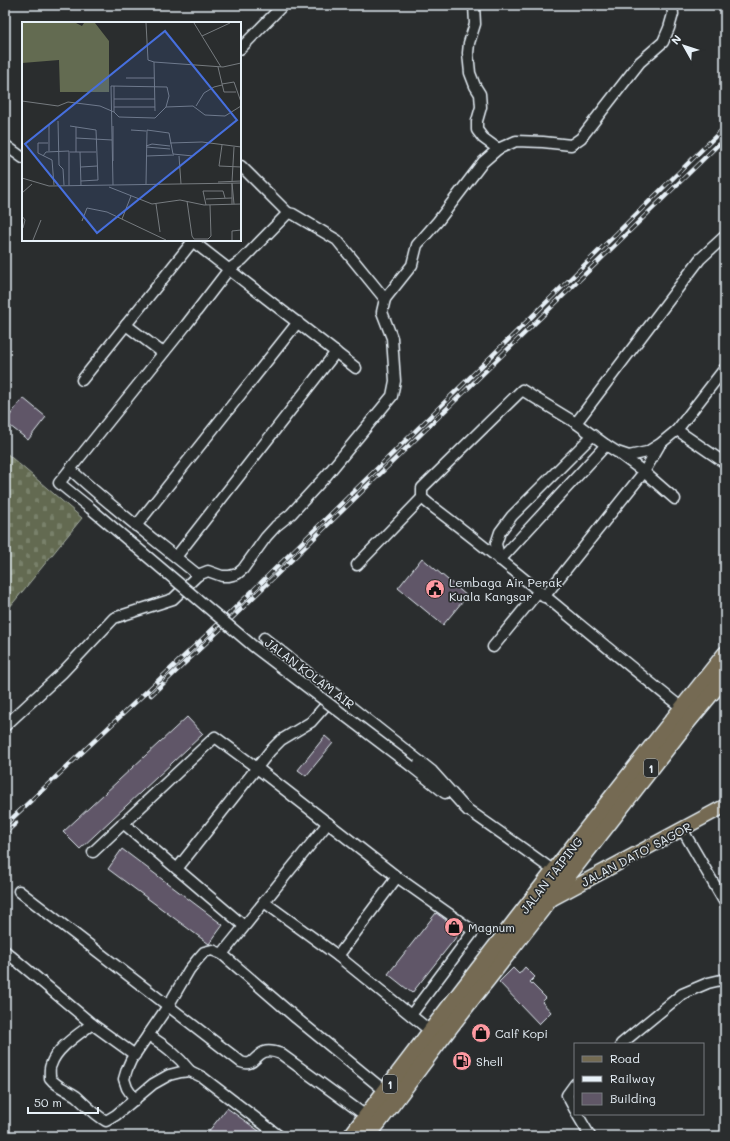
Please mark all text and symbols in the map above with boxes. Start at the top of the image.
inset map [22,22,241,241]
north arrow [664,26,704,66]
text: N [667,31,684,47]
place label: Lembaga Air Perak Kuala Kangsar [449,574,562,604]
public building icon: Lembaga Air Perak Kuala Kangsar [424,578,446,600]
street label: JALAN KOLAM AIR [262,634,358,712]
road number: 1 [644,759,658,777]
street label: JALAN DATO' SAGOR [578,818,694,890]
street label: JALAN TAIPING [516,833,586,916]
shop icon: Magnum [443,916,465,938]
place label: Magnum [468,919,515,935]
shop icon: Calf Kopi [470,1022,492,1044]
place label: Calf Kopi [495,1025,548,1041]
legend [574,1043,704,1115]
fuel station icon: Shell [451,1050,473,1072]
text: Road [610,1050,640,1066]
place label: Shell [476,1053,503,1069]
text: Railway [610,1070,655,1086]
road number: 1 [383,1075,397,1093]
scale bar [28,1089,98,1115]
text: Building [610,1090,656,1106]
text: 50 m [34,1094,62,1110]

